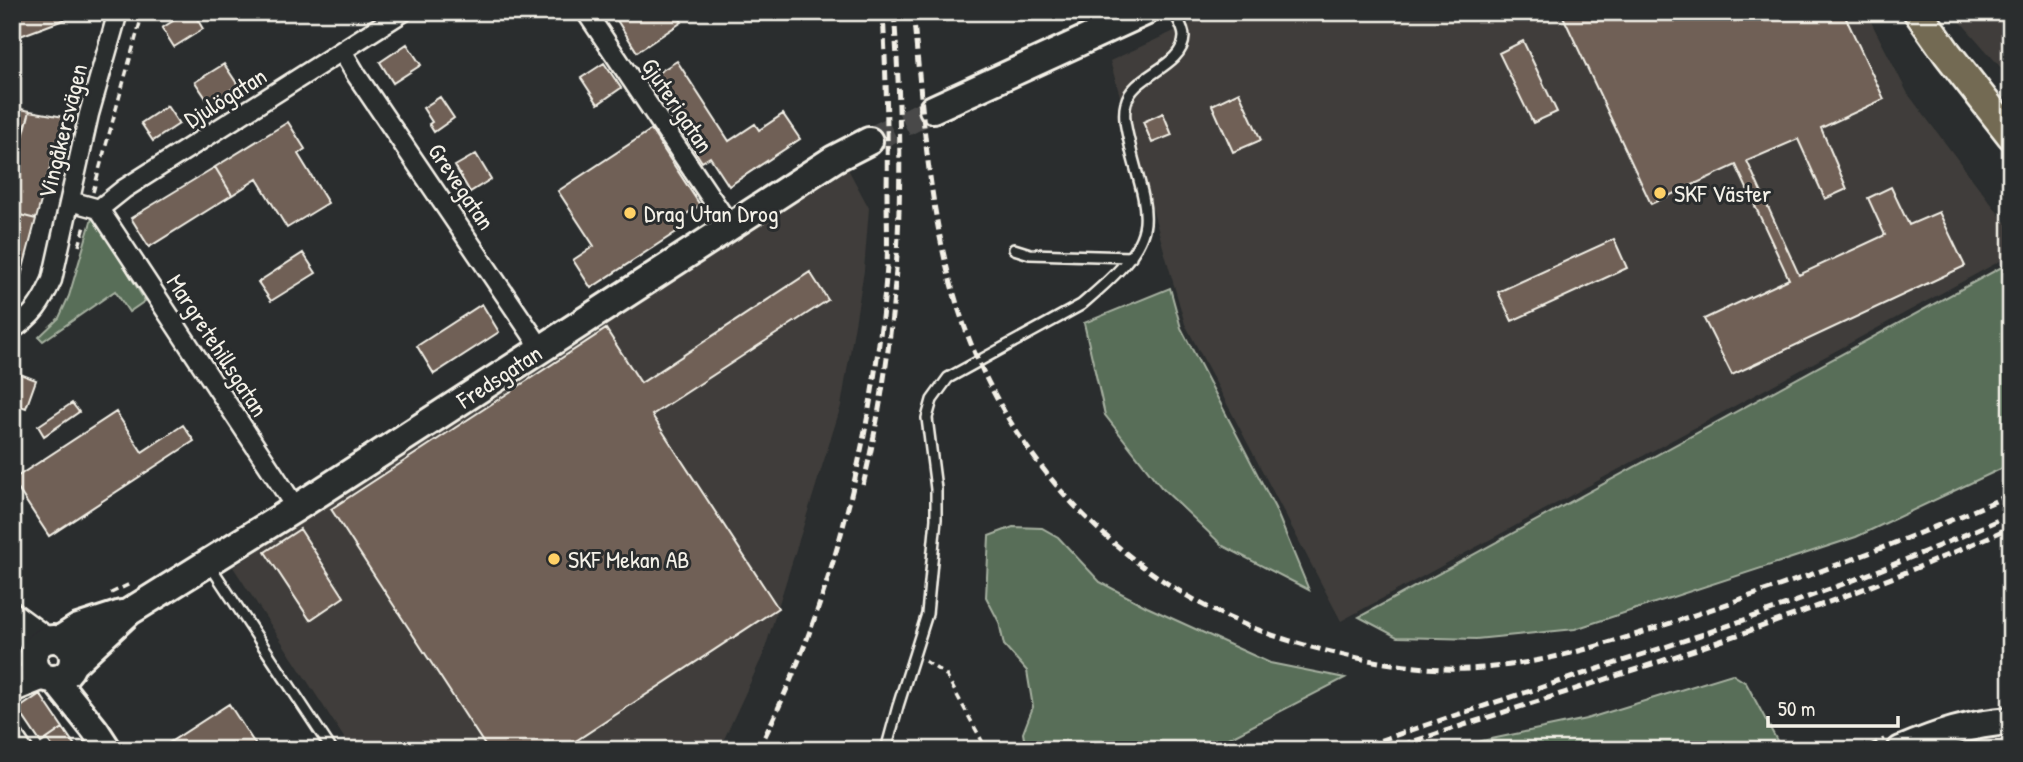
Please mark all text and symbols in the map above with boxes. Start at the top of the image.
street label: Gjuterigatan [635,51,721,159]
street label: Djulögatan [178,59,272,135]
street label: Vingåkersvägen [30,60,94,202]
street label: Grevegatan [421,136,503,236]
place label: SKF Väster [1674,177,1771,209]
marker: SKF Väster [1652,185,1668,201]
place label: Drag Utan Drog [644,197,778,229]
marker: Drag Utan Drog [622,205,638,221]
street label: Margretehillsgatan [160,268,276,422]
street label: Fredsgatan [450,337,548,416]
place label: SKF Mekan AB [568,543,690,575]
marker: SKF Mekan AB [546,551,562,567]
scale bar [1768,685,1897,729]
text: 50 m [1778,694,1815,723]

